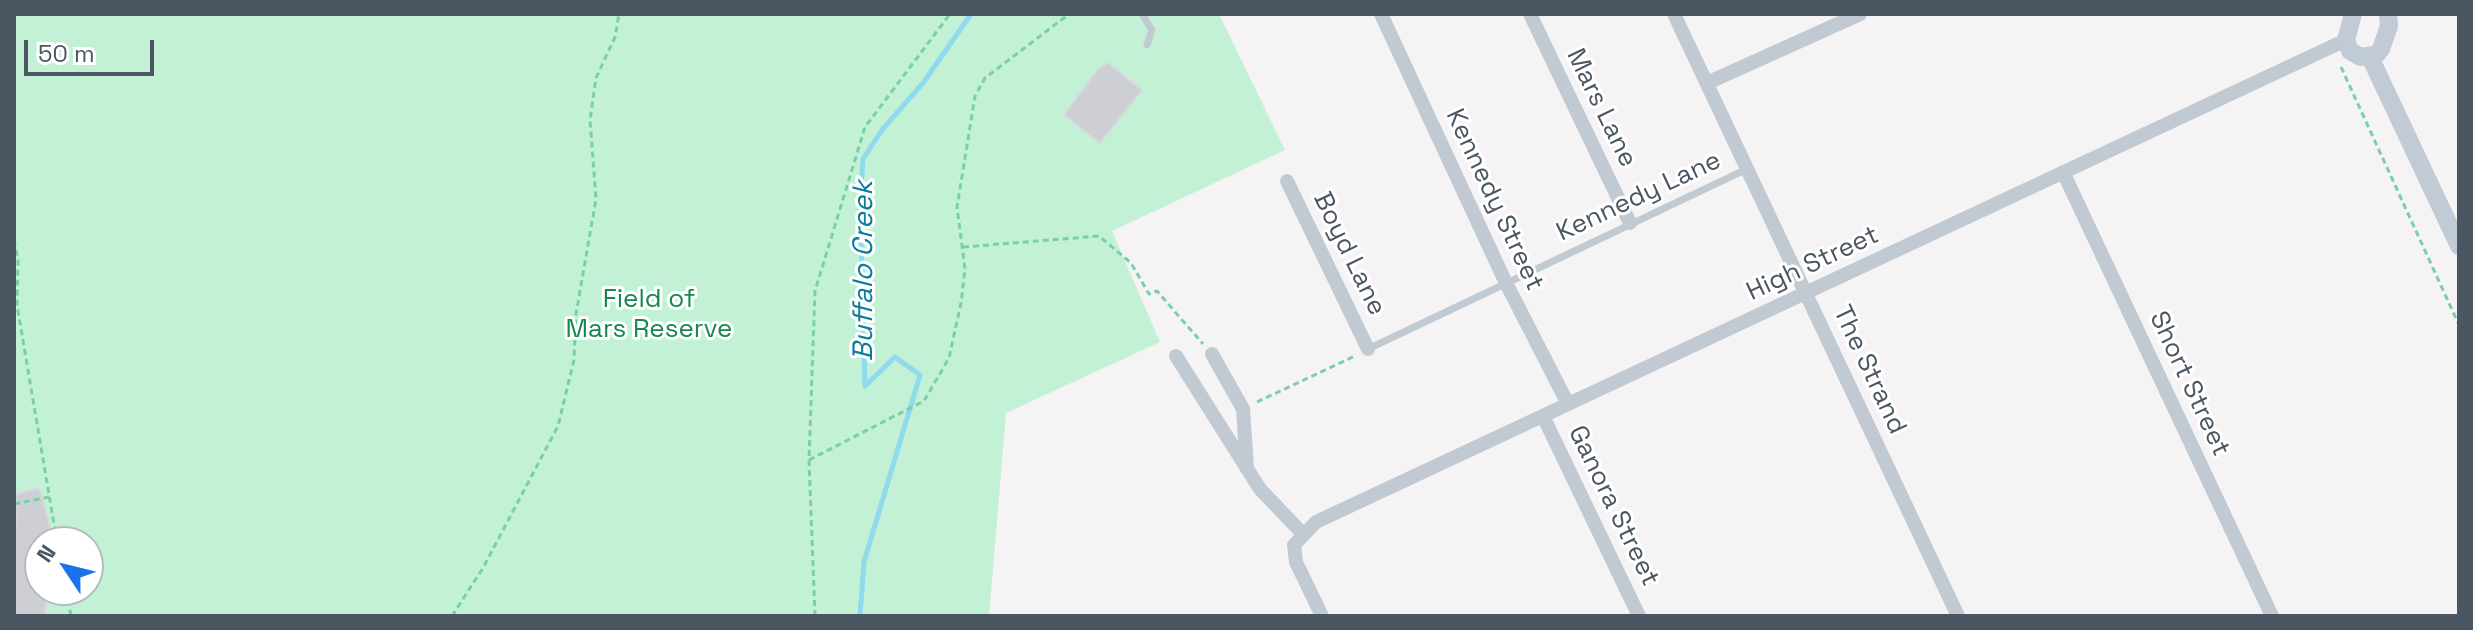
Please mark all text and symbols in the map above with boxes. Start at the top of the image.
scale bar [28,24,158,74]
text: 50 m [38,38,95,69]
street label: Mars Lane [1559,44,1643,172]
street label: Kennedy Street [1438,104,1550,296]
street label: Kennedy Lane [1552,145,1726,249]
water label: Buffalo Creek [847,181,881,361]
street label: Boyd Lane [1306,187,1392,321]
street label: High Street [1742,220,1884,308]
park label: Field of Mars Reserve [566,284,732,346]
street label: The Strand [1826,301,1912,439]
street label: Short Street [2142,307,2236,461]
street label: Ganora Street [1561,421,1665,591]
north arrow [24,526,104,606]
text: N [30,539,62,567]

